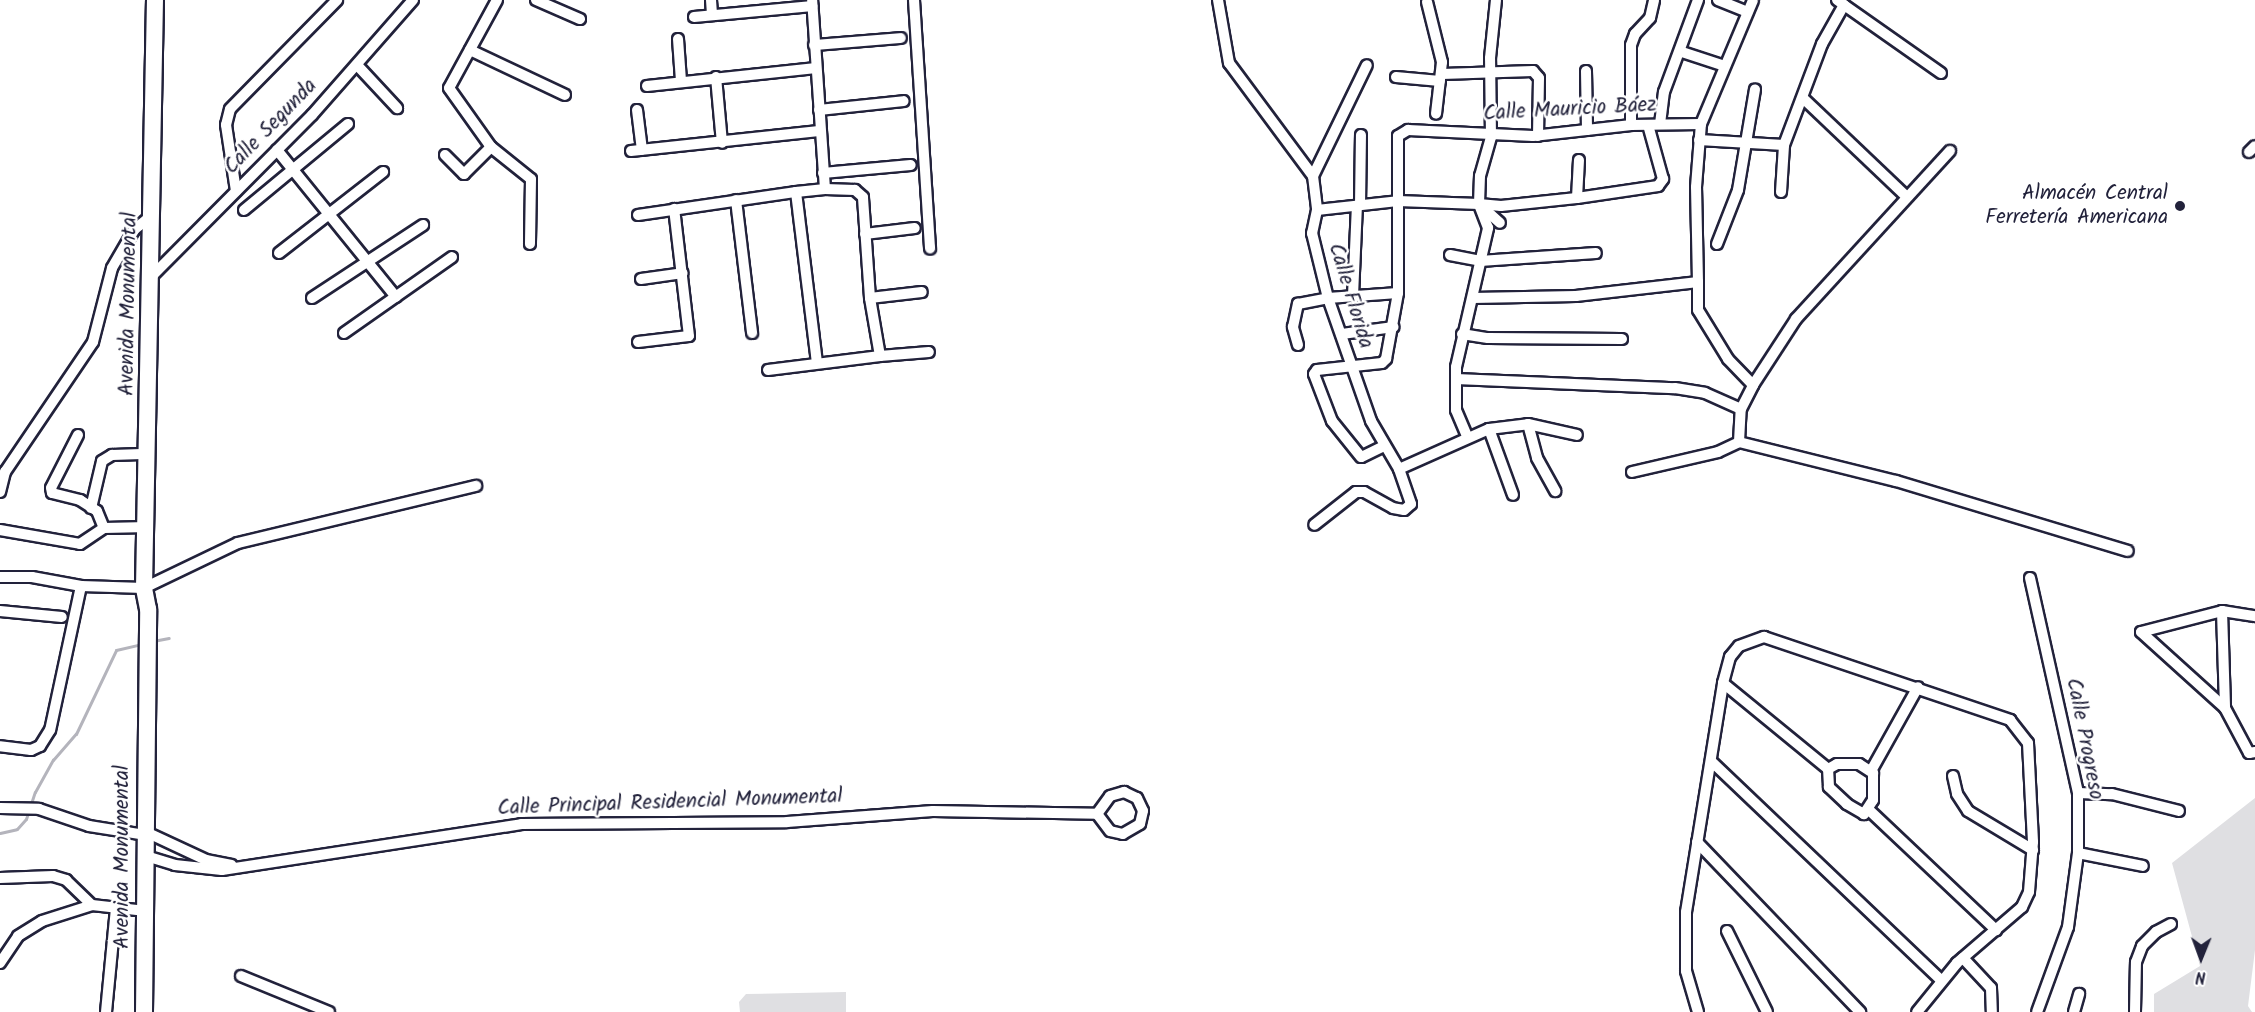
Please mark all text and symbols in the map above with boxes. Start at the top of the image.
street label: Calle Segunda [219,74,323,180]
street label: Calle Mauricio Báez [1483,93,1657,127]
place label: Almacén Central Ferretería Americana [1985,181,2168,231]
marker: Almacén Central Ferretería Americana [2173,199,2187,213]
street label: Avenida Monumental [115,212,143,396]
street label: Calle Florida [1322,240,1378,352]
street label: Calle Progreso [2060,676,2108,802]
street label: Avenida Monumental [110,765,136,949]
street label: Calle Principal Residencial Monumental [497,784,843,822]
north arrow [2171,928,2231,988]
text: N [2195,964,2206,989]

